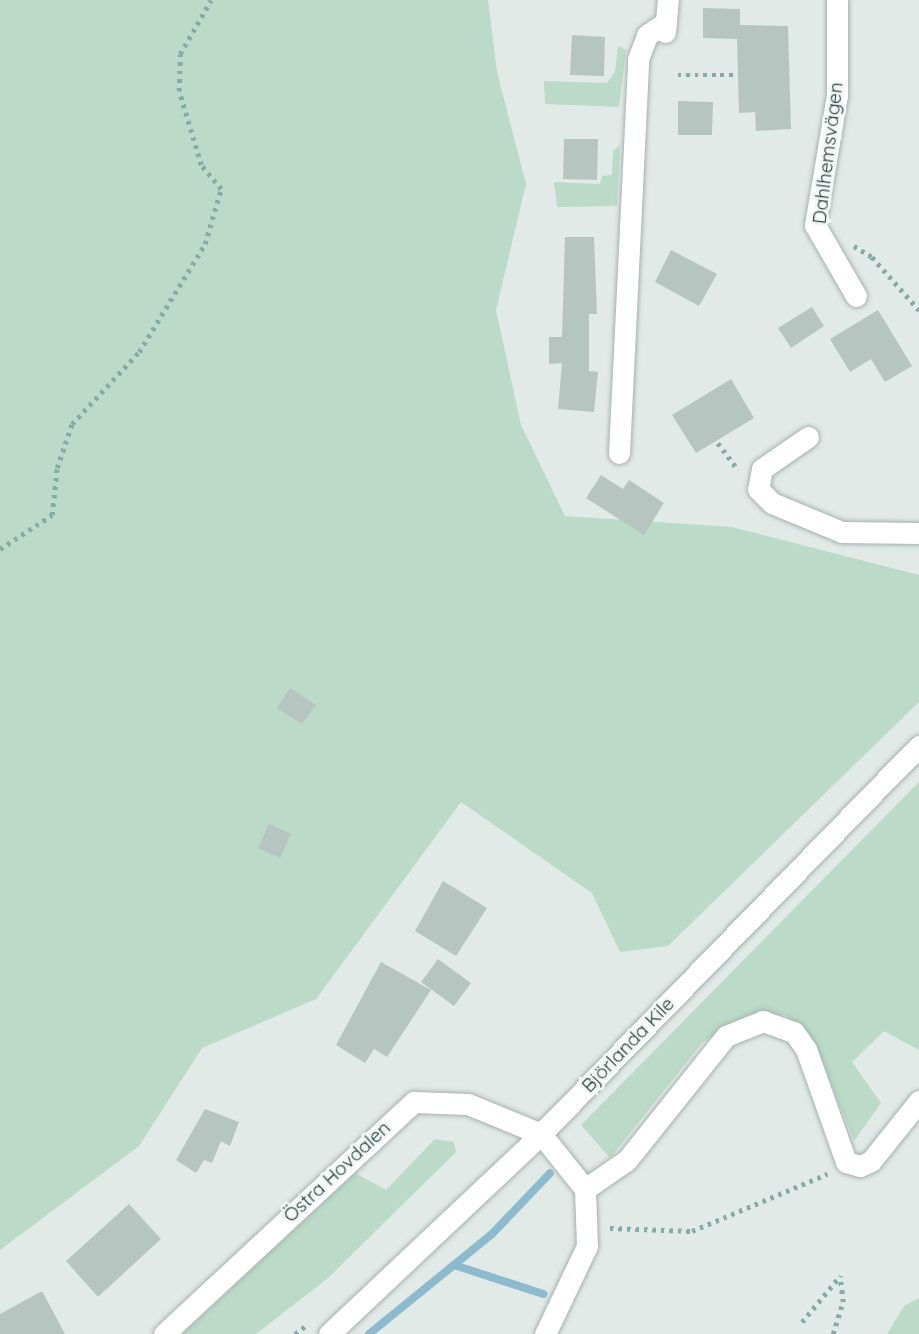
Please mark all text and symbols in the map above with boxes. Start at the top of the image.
street label: Dahlhemsvägen [808,81,848,225]
street label: Björlanda Kile [577,993,679,1097]
street label: Östra Hovdalen [279,1117,395,1227]

